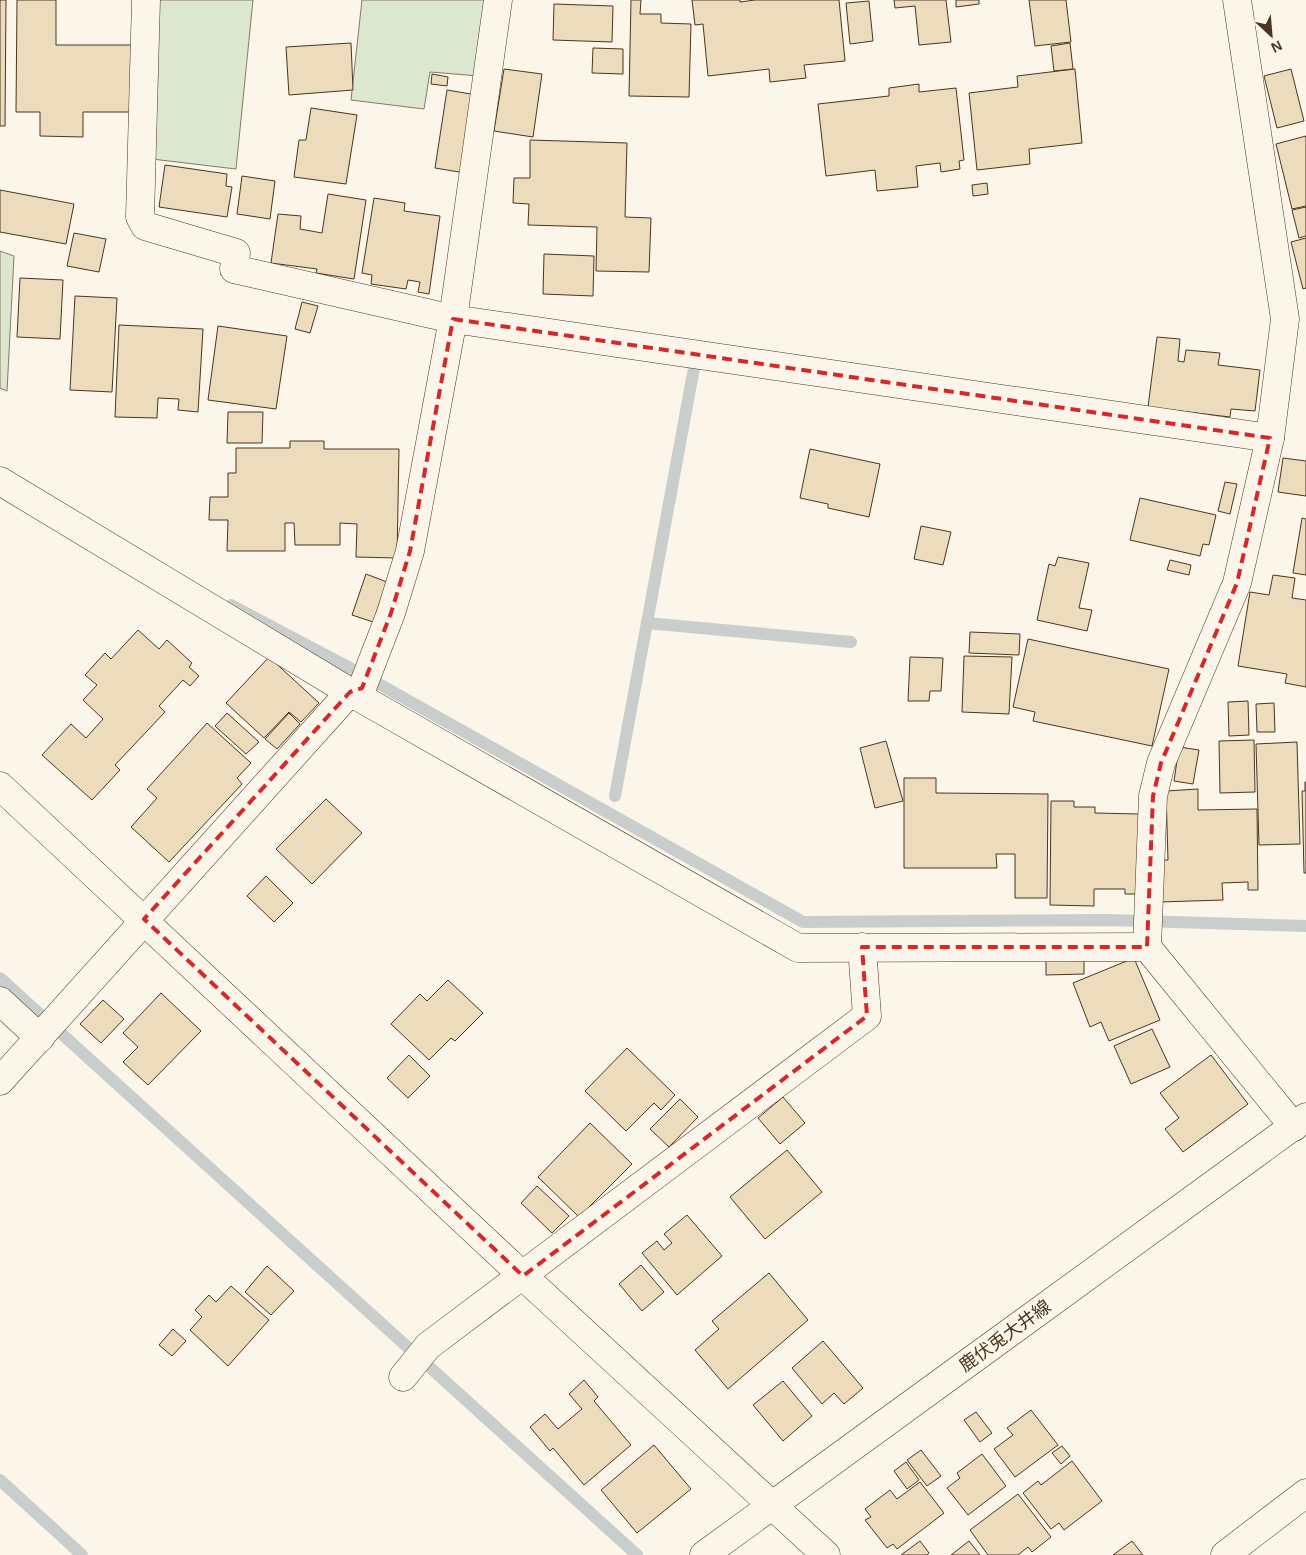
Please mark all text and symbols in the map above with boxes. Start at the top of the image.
north arrow [1246,10,1296,60]
text: N [1269,37,1285,56]
street label: 鹿伏兎大井線 [955,1296,1055,1376]

